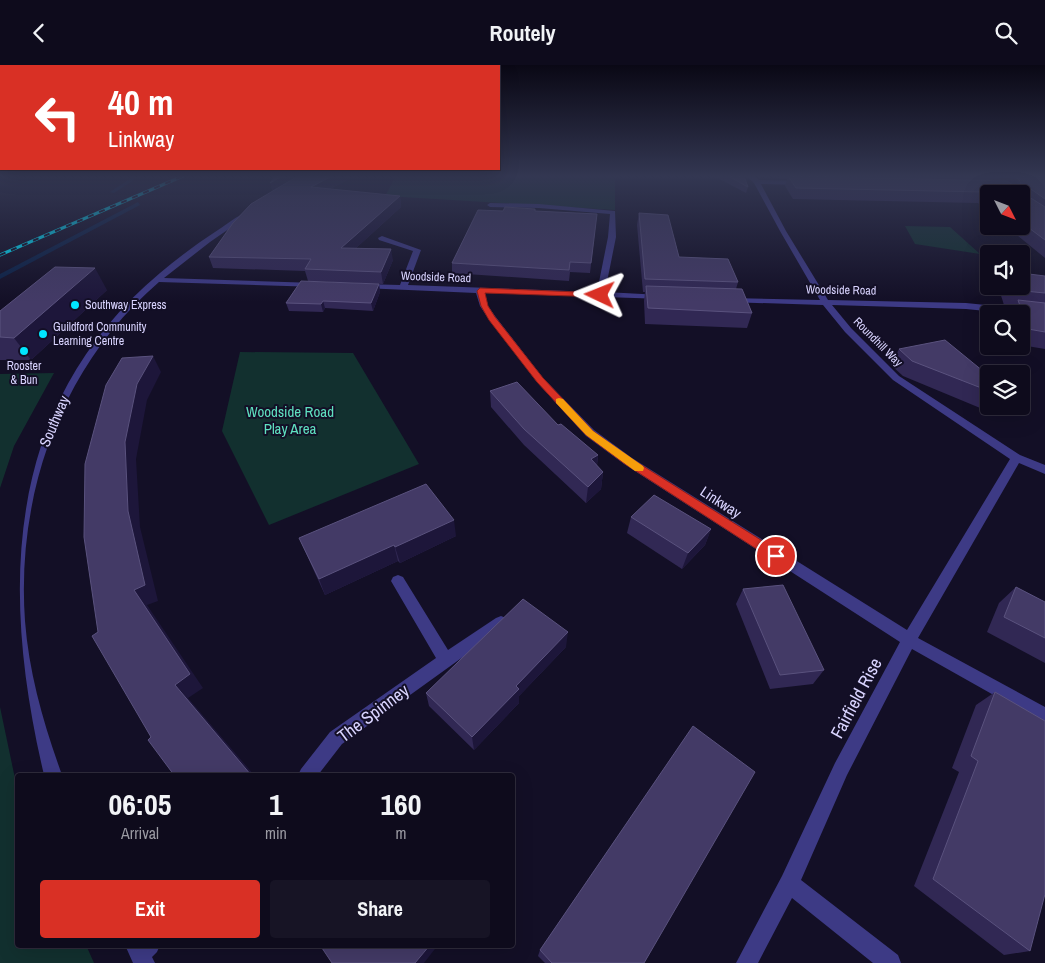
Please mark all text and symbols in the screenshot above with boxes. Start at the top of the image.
text: Routely [489,18,556,48]
icon: back [25,19,53,47]
icon: search [992,19,1020,47]
text: 40 m [108,79,173,126]
icon: left [25,85,90,150]
text: Linkway [108,124,174,154]
north arrow [980,185,1030,235]
map controls [980,185,1030,415]
button: sound [980,245,1030,295]
street label: Woodside Road [401,268,471,286]
position arrow [573,268,625,320]
street label: Woodside Road [806,281,876,299]
place label: Southway Express [85,297,167,313]
marker: Southway Express [69,299,81,311]
button: search [980,305,1030,355]
street label: Roundhill Way [850,314,906,370]
place label: Guildford Community Learning Centre [53,319,147,349]
marker: Guildford Community Learning Centre [37,328,49,340]
marker: Rooster & Bun [18,345,30,357]
place label: Rooster & Bun [7,358,42,388]
button: layers [980,365,1030,415]
street label: Southway [34,391,75,450]
park label: Woodside Road Play Area [246,401,334,439]
street label: Linkway [696,481,746,524]
pin [755,535,797,577]
icon: arrive [762,542,790,570]
street label: Fairfield Rise [824,653,888,743]
street label: The Spinney [332,677,414,748]
text: 06:05 [109,784,171,824]
text: 1 [269,784,283,824]
text: 160 [380,784,421,824]
text: Arrival [121,822,159,844]
text: min [265,822,287,844]
text: m [395,822,406,844]
button: Exit [40,880,260,938]
button: Share [270,880,490,938]

